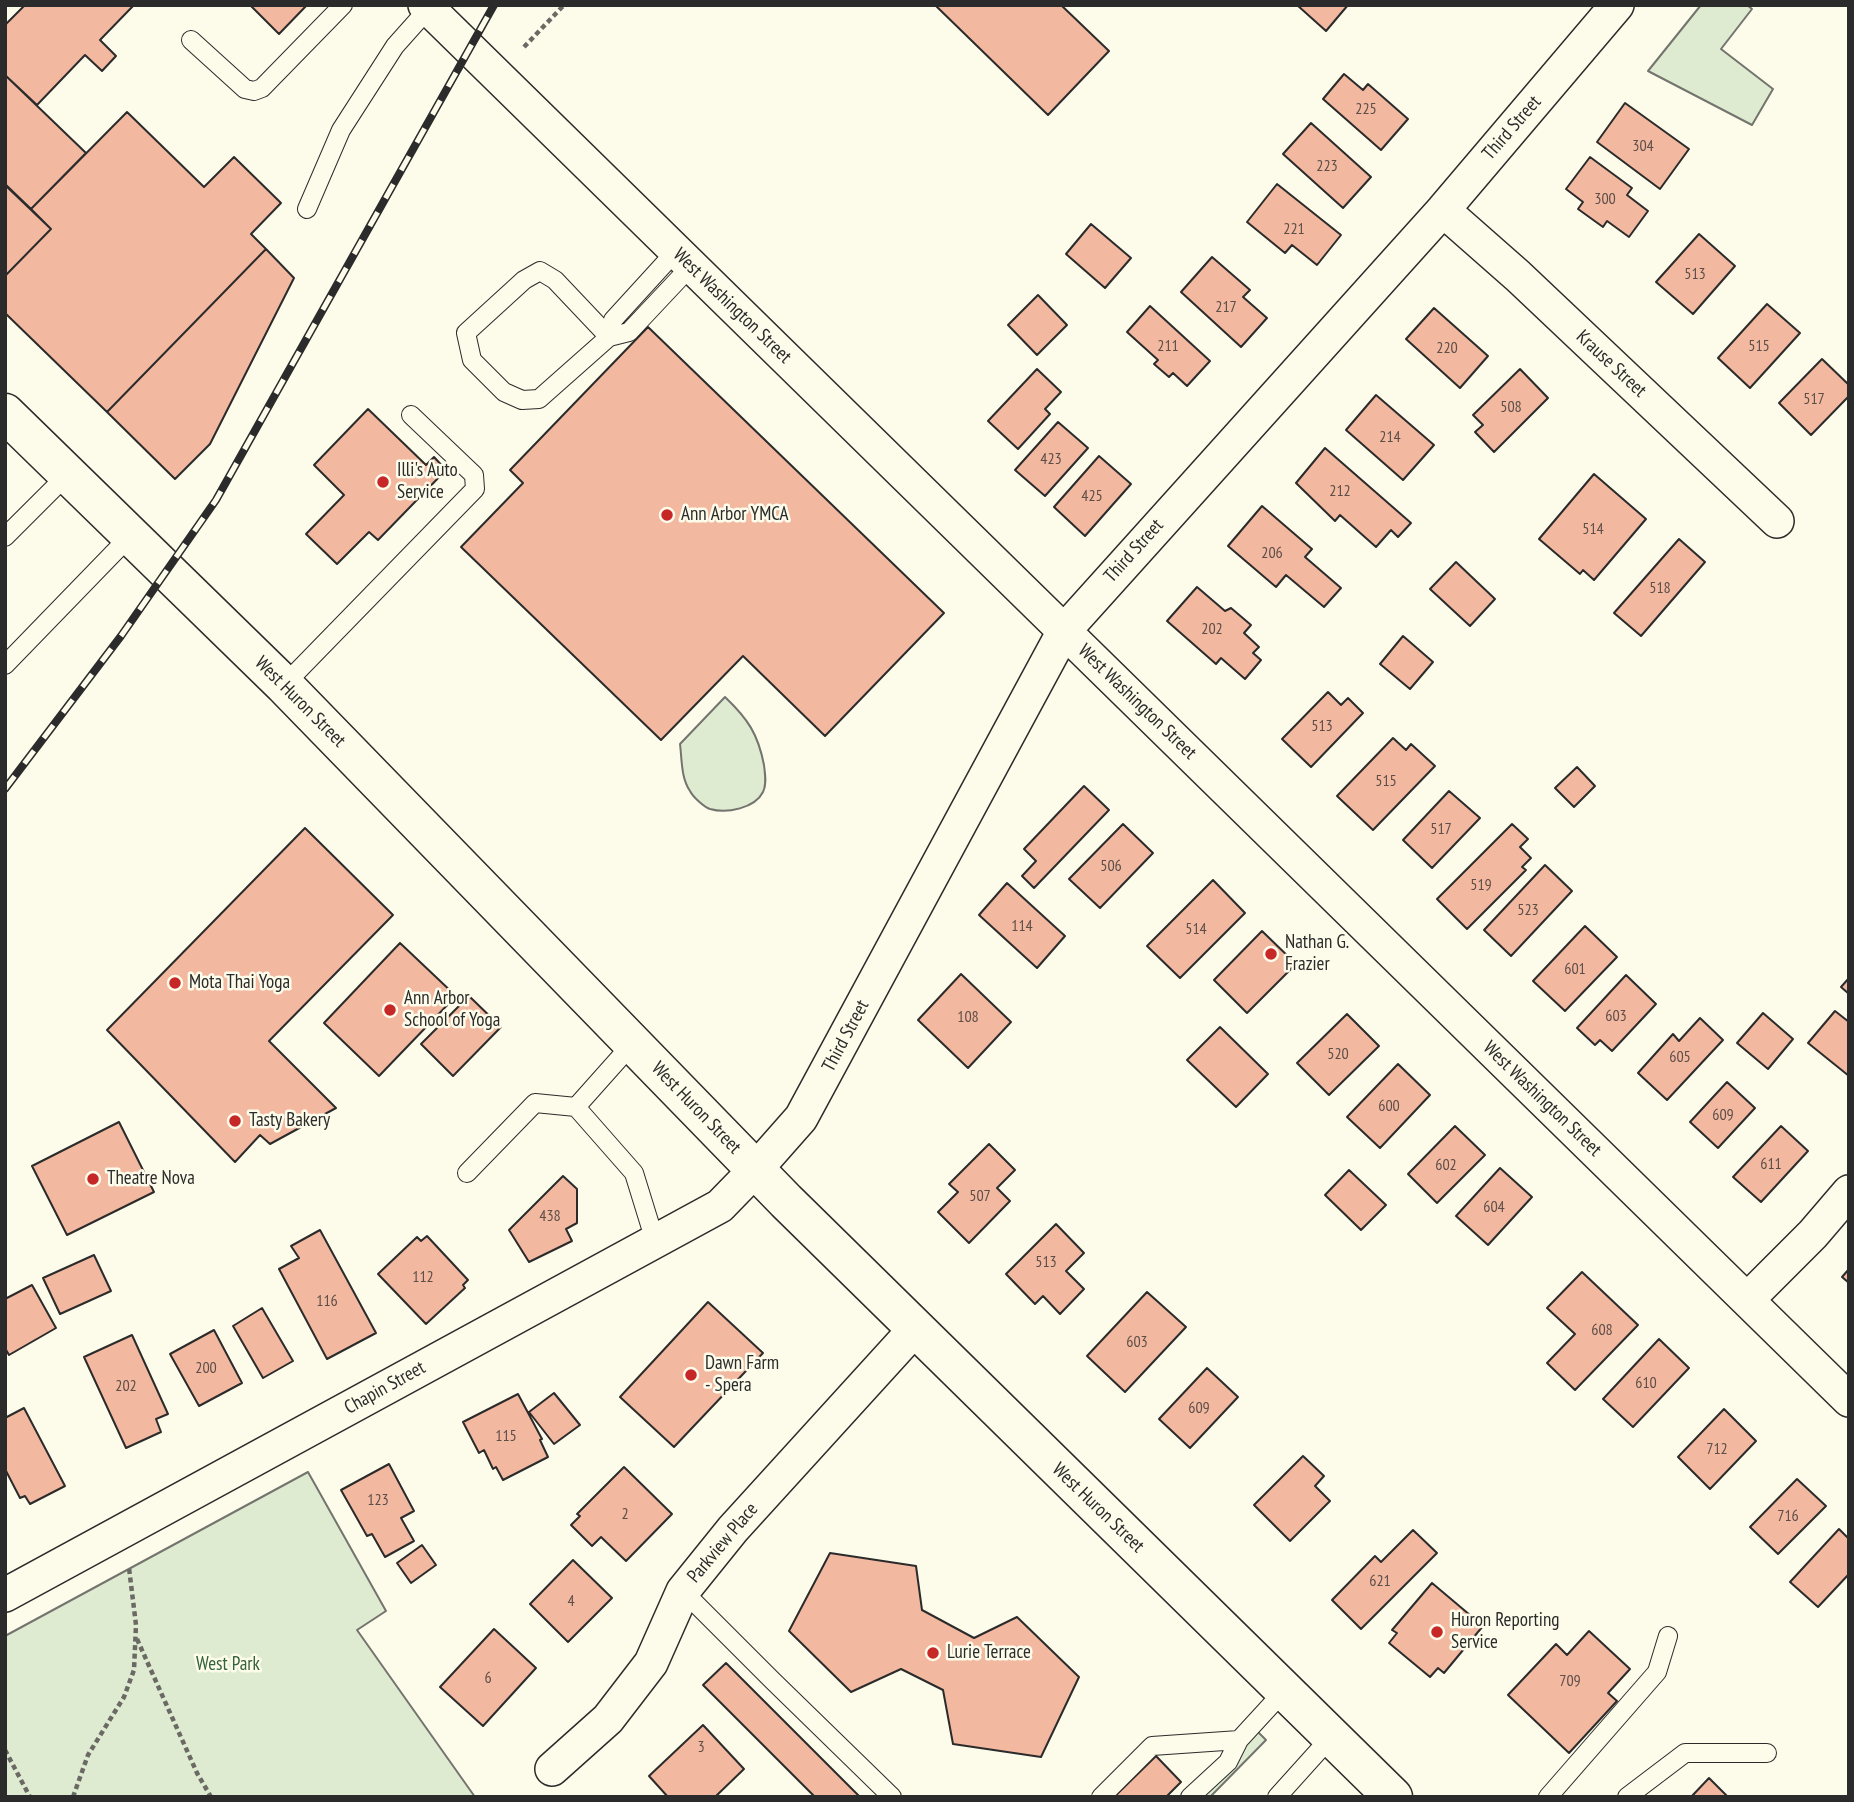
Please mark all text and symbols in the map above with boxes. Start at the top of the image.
street label: Third Street [1478,91,1546,165]
house number: 225 [1355,99,1377,119]
house number: 304 [1632,136,1654,156]
house number: 223 [1316,156,1338,176]
house number: 300 [1594,189,1616,209]
house number: 221 [1283,219,1305,239]
street label: West Washington Street [668,244,796,368]
house number: 513 [1684,264,1706,284]
house number: 217 [1215,297,1237,317]
street label: Krause Street [1571,326,1651,402]
house number: 211 [1157,336,1179,356]
house number: 515 [1748,336,1770,356]
house number: 220 [1436,338,1458,358]
house number: 517 [1803,389,1825,409]
house number: 508 [1500,397,1522,417]
house number: 214 [1379,427,1401,447]
house number: 423 [1040,449,1062,469]
place label: Illi's Auto Service [397,460,458,504]
marker: Illi's Auto Service [375,474,391,490]
house number: 212 [1329,481,1351,501]
house number: 425 [1081,486,1103,506]
place label: Ann Arbor YMCA [681,504,789,526]
marker: Ann Arbor YMCA [659,507,675,523]
street label: Third Street [1100,514,1168,588]
house number: 514 [1582,519,1604,539]
house number: 206 [1261,543,1283,563]
house number: 518 [1649,578,1671,598]
house number: 202 [1201,619,1223,639]
street label: West Washington Street [1073,640,1201,764]
street label: West Huron Street [250,652,350,752]
house number: 513 [1311,716,1333,736]
house number: 515 [1375,771,1397,791]
house number: 517 [1430,819,1452,839]
house number: 506 [1100,856,1122,876]
house number: 519 [1470,875,1492,895]
house number: 523 [1517,900,1539,920]
house number: 114 [1011,916,1033,936]
house number: 514 [1185,919,1207,939]
place label: Nathan G. Frazier [1285,932,1349,976]
marker: Nathan G. Frazier [1263,946,1279,962]
house number: 601 [1564,959,1586,979]
place label: Mota Thai Yoga [189,972,290,994]
marker: Mota Thai Yoga [167,975,183,991]
place label: Ann Arbor School of Yoga [404,988,500,1032]
street label: Third Street [818,996,874,1076]
marker: Ann Arbor School of Yoga [382,1002,398,1018]
house number: 603 [1605,1006,1627,1026]
house number: 108 [957,1007,979,1027]
street label: West Washington Street [1478,1037,1606,1161]
house number: 520 [1327,1044,1349,1064]
house number: 605 [1669,1047,1691,1067]
street label: West Huron Street [646,1057,746,1159]
house number: 600 [1378,1096,1400,1116]
house number: 609 [1712,1105,1734,1125]
place label: Tasty Bakery [249,1110,330,1132]
marker: Tasty Bakery [227,1113,243,1129]
house number: 611 [1760,1154,1782,1174]
house number: 602 [1435,1155,1457,1175]
place label: Theatre Nova [107,1168,195,1190]
marker: Theatre Nova [85,1171,101,1187]
house number: 507 [969,1186,991,1206]
house number: 604 [1483,1197,1505,1217]
house number: 438 [539,1206,561,1226]
house number: 513 [1035,1252,1057,1272]
house number: 112 [412,1267,434,1287]
house number: 116 [316,1291,338,1311]
house number: 608 [1591,1320,1613,1340]
house number: 603 [1126,1332,1148,1352]
place label: Dawn Farm - Spera [705,1353,779,1397]
street label: Chapin Street [341,1357,429,1419]
house number: 200 [195,1358,217,1378]
marker: Dawn Farm - Spera [683,1367,699,1383]
house number: 610 [1635,1373,1657,1393]
house number: 202 [115,1376,137,1396]
house number: 609 [1188,1398,1210,1418]
house number: 115 [495,1426,517,1446]
house number: 712 [1706,1439,1728,1459]
street label: West Huron Street [1047,1458,1149,1558]
house number: 123 [367,1490,389,1510]
street label: Parkview Place [683,1498,763,1588]
house number: 2 [621,1504,629,1524]
house number: 716 [1777,1506,1799,1526]
house number: 621 [1369,1571,1391,1591]
house number: 4 [567,1591,575,1611]
place label: Huron Reporting Service [1451,1610,1559,1654]
marker: Huron Reporting Service [1429,1624,1445,1640]
place label: Lurie Terrace [947,1642,1031,1664]
marker: Lurie Terrace [925,1645,941,1661]
park label: West Park [196,1654,260,1676]
house number: 6 [484,1668,492,1688]
house number: 709 [1559,1671,1581,1691]
house number: 3 [697,1737,705,1757]

